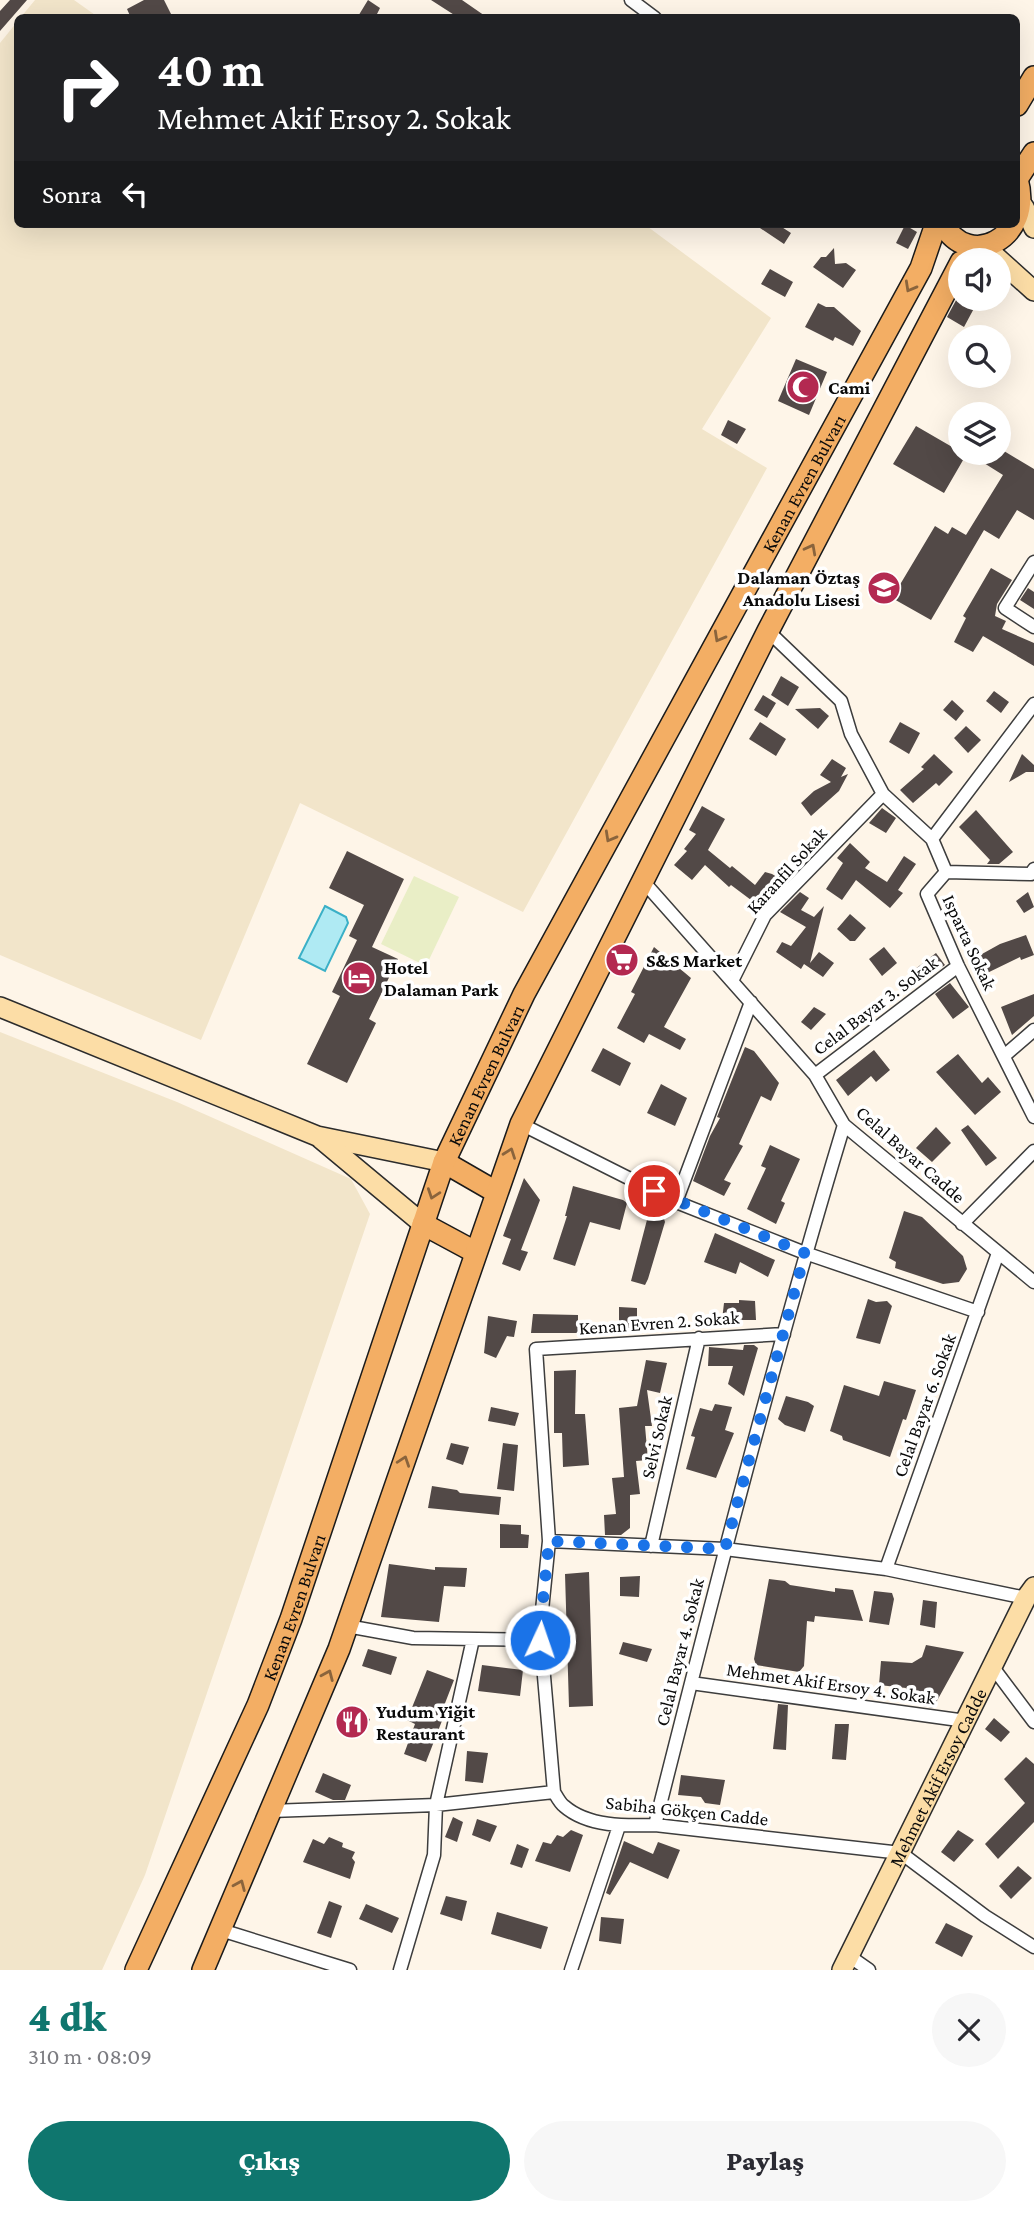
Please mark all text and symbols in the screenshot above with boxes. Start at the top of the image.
icon: right [42,42,133,133]
text: 40 m [157,42,264,97]
text: Mehmet Akif Ersoy 2. Sokak [157,100,511,136]
icon: left [116,175,154,213]
text: Sonra [42,180,102,209]
map controls [948,248,1011,465]
button: sound [948,248,1011,311]
one-way arrow [905,280,918,292]
button: search [948,325,1011,388]
mosque icon: Cami [784,368,822,406]
place label: Cami [828,377,871,398]
button: layers [948,402,1011,465]
street label: Kenan Evren Bulvarı [758,411,850,556]
one-way arrow [803,544,816,556]
place label: Dalaman Öztaş Anadolu Lisesi [737,567,860,610]
school or university icon: Dalaman Öztaş Anadolu Lisesi [865,569,903,607]
one-way arrow [714,630,727,642]
street label: Karanfil Sokak [742,822,831,918]
one-way arrow [605,829,618,842]
street label: Isparta Sokak [938,891,1001,994]
supermarket icon: S&S Market [603,941,641,979]
place label: S&S Market [646,950,742,971]
street label: Celal Bayar 3. Sokak [809,951,942,1059]
place label: Hotel Dalaman Park [384,957,499,1000]
hotel icon: Hotel Dalaman Park [340,959,378,997]
street label: Kenan Evren Bulvarı [443,1001,528,1149]
street label: Celal Bayar Cadde [852,1102,969,1207]
one-way arrow [502,1148,516,1160]
pin [624,1161,684,1221]
icon: arrive [635,1172,673,1210]
one-way arrow [427,1187,441,1200]
street label: Kenan Evren 2. Sokak [578,1306,741,1339]
street label: Celal Bayar 6. Sokak [889,1330,961,1480]
street label: Selvi Sokak [637,1393,676,1481]
one-way arrow [396,1455,410,1467]
street label: Kenan Evren Bulvarı [258,1531,330,1683]
street label: Celal Bayar 4. Sokak [651,1575,708,1728]
position arrow [503,1603,577,1677]
street label: Mehmet Akif Ersoy 4. Sokak [725,1658,938,1709]
one-way arrow [320,1670,334,1683]
street label: Mehmet Akif Ersoy Cadde [885,1685,991,1870]
place label: Yudum Yiğit Restaurant [376,1701,475,1744]
restaurant icon: Yudum Yiğit Restaurant [333,1703,371,1741]
street label: Sabiha Gökçen Cadde [605,1792,769,1829]
one-way arrow [232,1880,246,1892]
text: 4 dk [28,1993,106,2040]
button: close [932,1993,1006,2067]
text: 310 m · 08:09 [28,2043,152,2069]
button: Çıkış [28,2121,510,2201]
button: Paylaş [524,2121,1006,2201]

